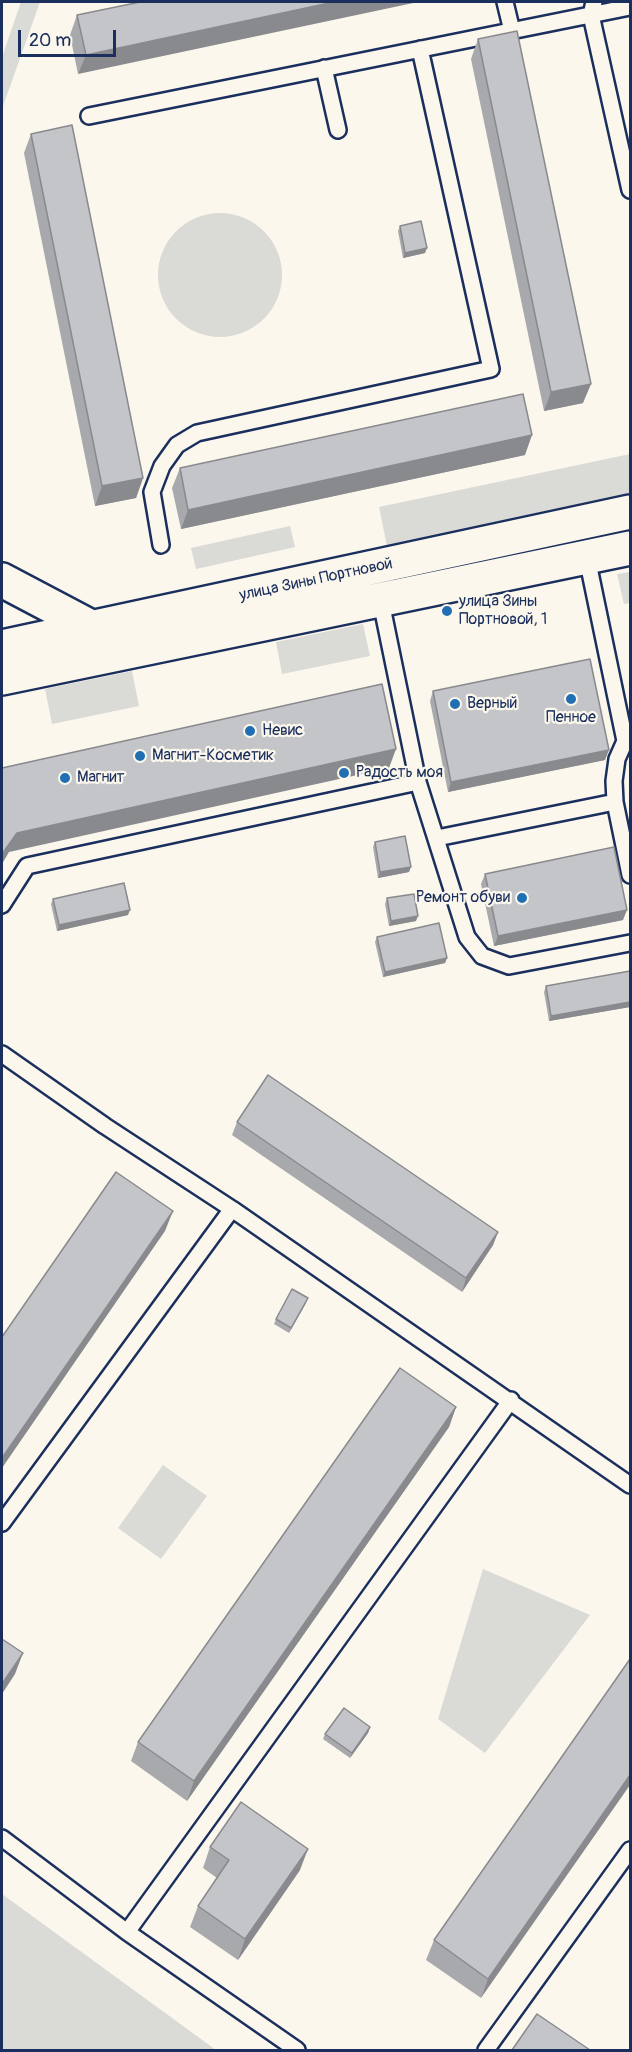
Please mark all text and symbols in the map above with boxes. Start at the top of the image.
scale bar [21,18,118,56]
text: 20 m [29,29,71,52]
street label: улица Зины Портновой [238,554,394,606]
place label: улица Зины Портновой, 1 [459,592,547,630]
marker: улица Зины Портновой, 1 [440,604,454,618]
marker: Пенное [564,692,578,706]
place label: Верный [467,694,517,714]
marker: Верный [448,697,462,711]
place label: Пенное [546,708,596,728]
place label: Невис [262,721,303,741]
marker: Невис [243,724,257,738]
place label: Магнит-Косметик [152,746,274,766]
marker: Магнит-Косметик [133,749,147,763]
place label: Радость моя [356,763,443,783]
marker: Радость моя [337,766,351,780]
place label: Магнит [77,768,125,788]
marker: Магнит [58,771,72,785]
place label: Ремонт обуви [416,888,510,908]
marker: Ремонт обуви [515,891,529,905]

